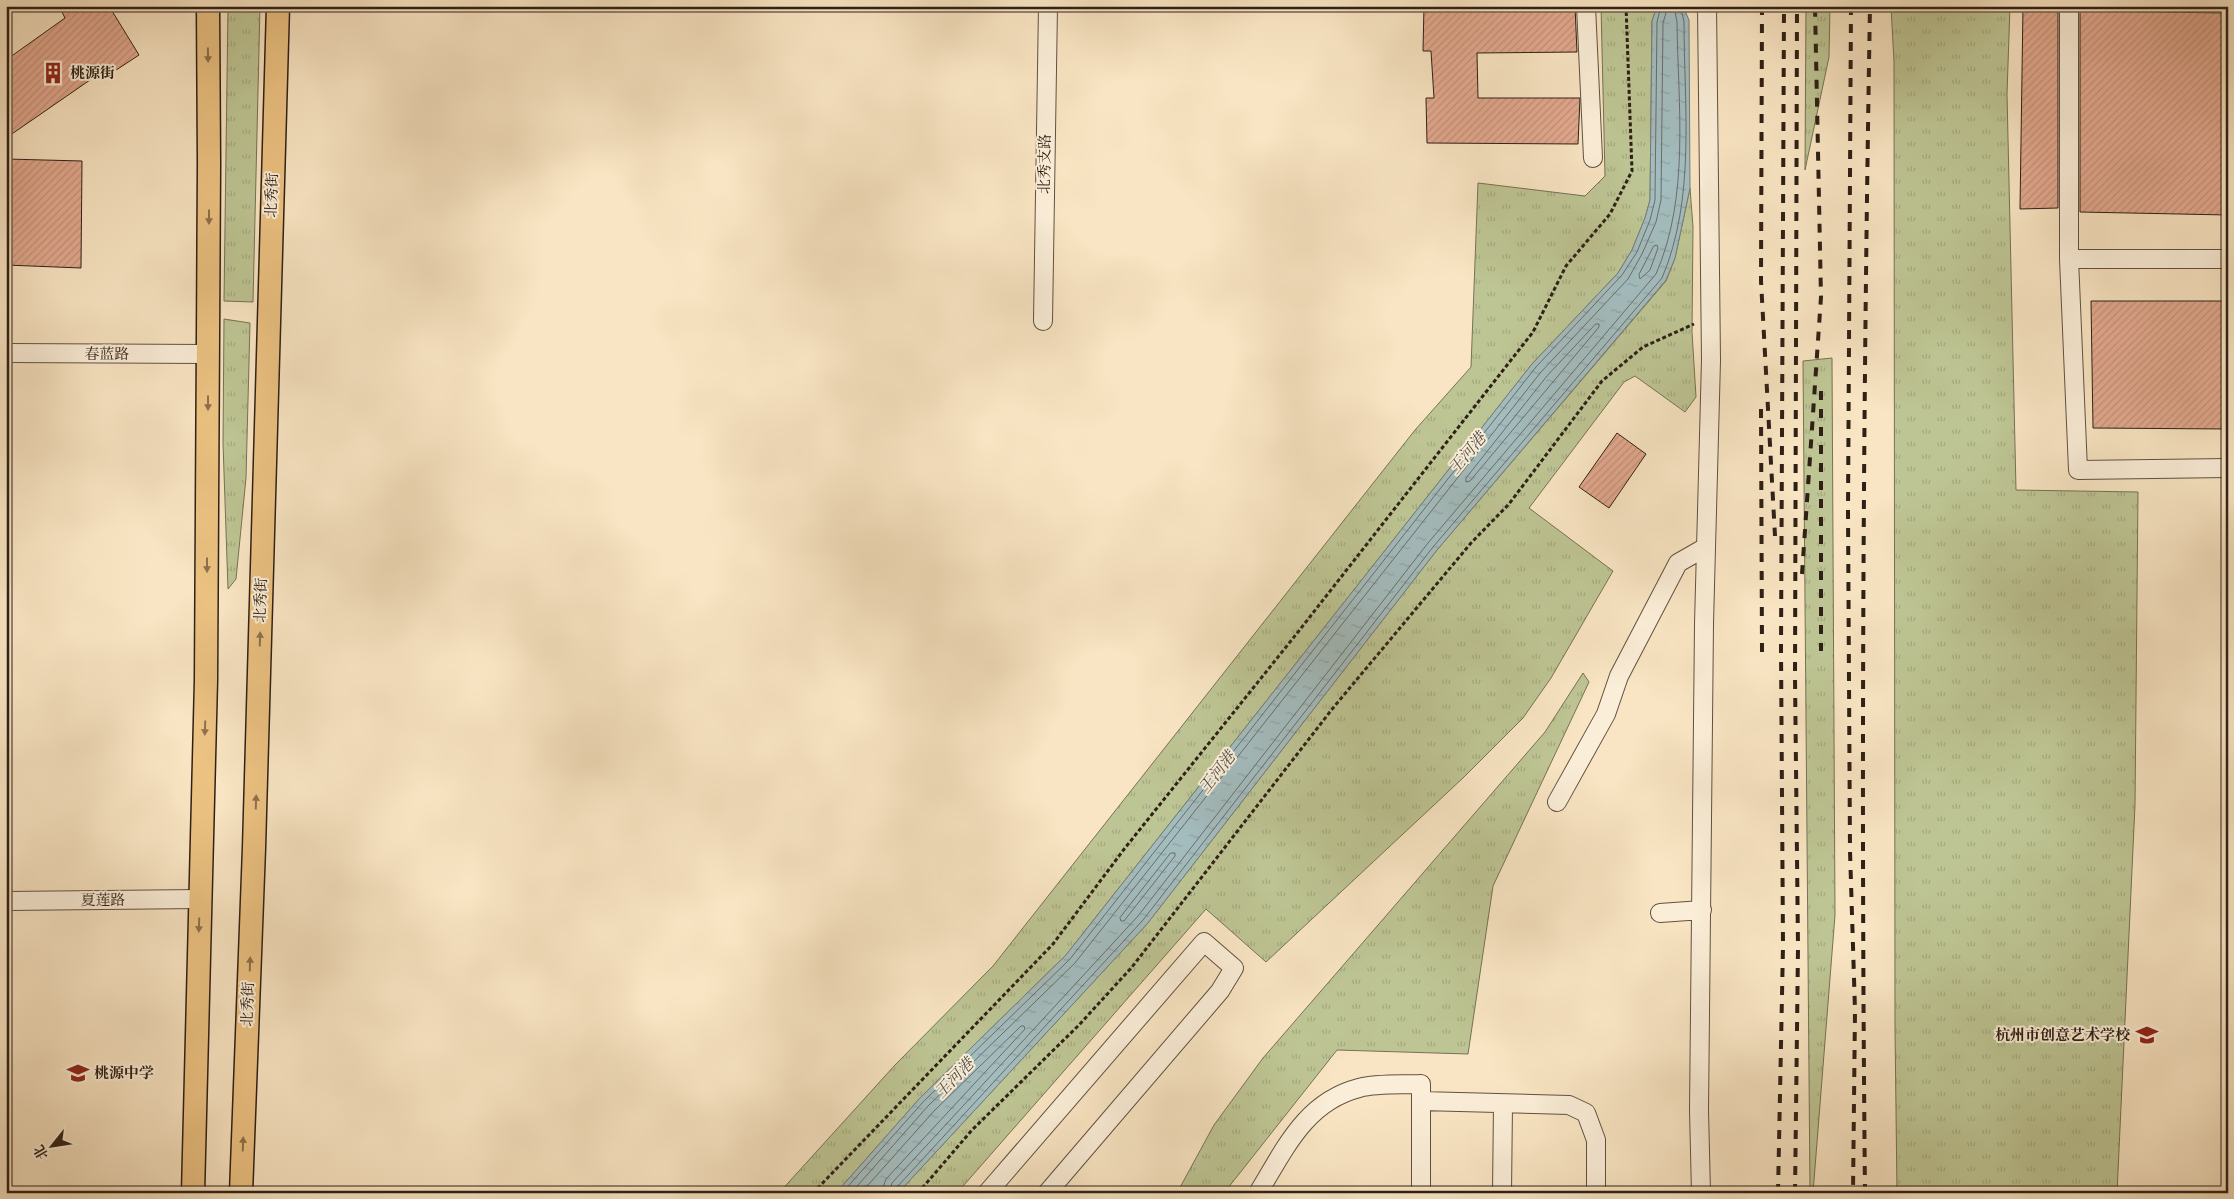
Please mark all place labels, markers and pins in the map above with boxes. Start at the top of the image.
building icon: 桃源街 [40,60,66,86]
place label: 桃源街 [70,64,115,83]
school or university icon: 杭州市创意艺术学校 [2134,1022,2160,1048]
place label: 杭州市创意艺术学校 [1995,1026,2131,1045]
school or university icon: 桃源中学 [65,1060,91,1086]
place label: 桃源中学 [94,1064,154,1083]

